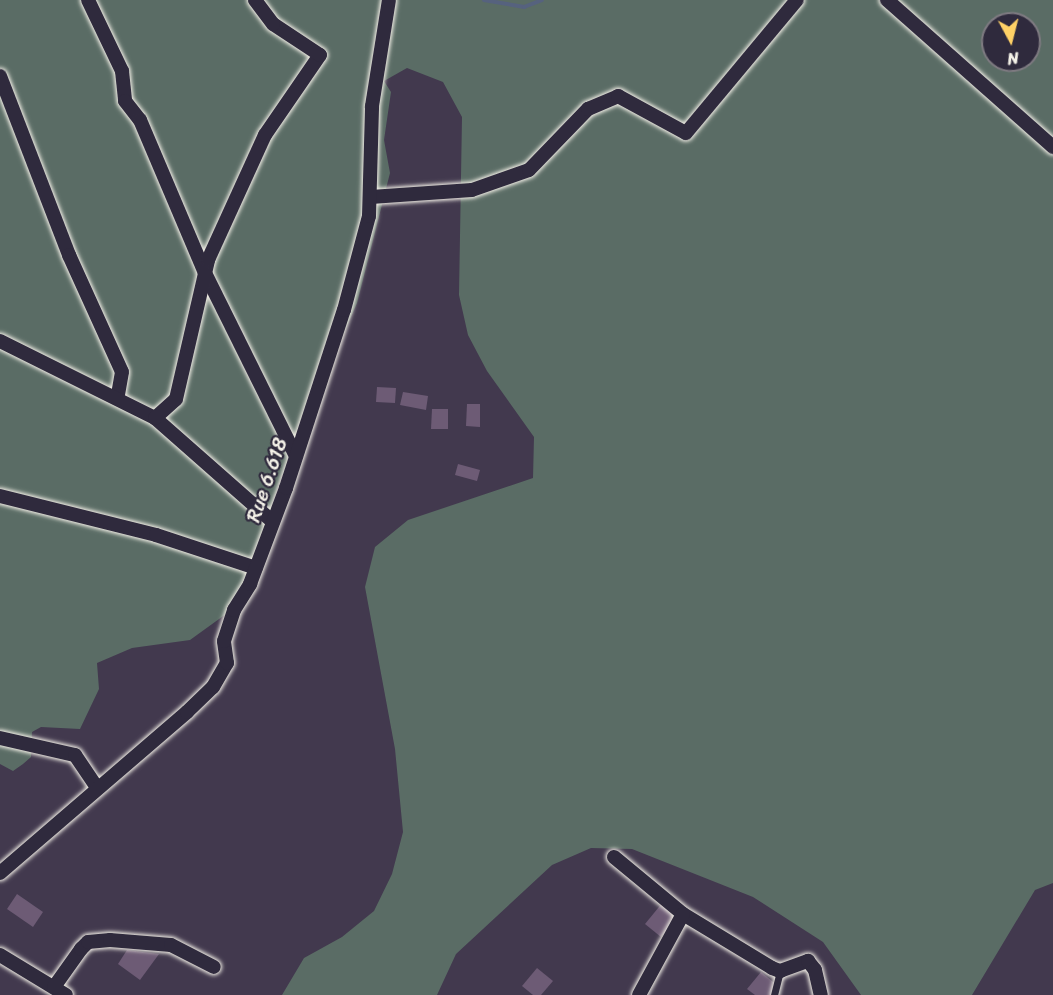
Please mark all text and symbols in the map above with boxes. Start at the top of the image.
north arrow [981,12,1041,72]
text: N [1006,43,1020,73]
street label: Rue 6.618 [241,435,293,525]

